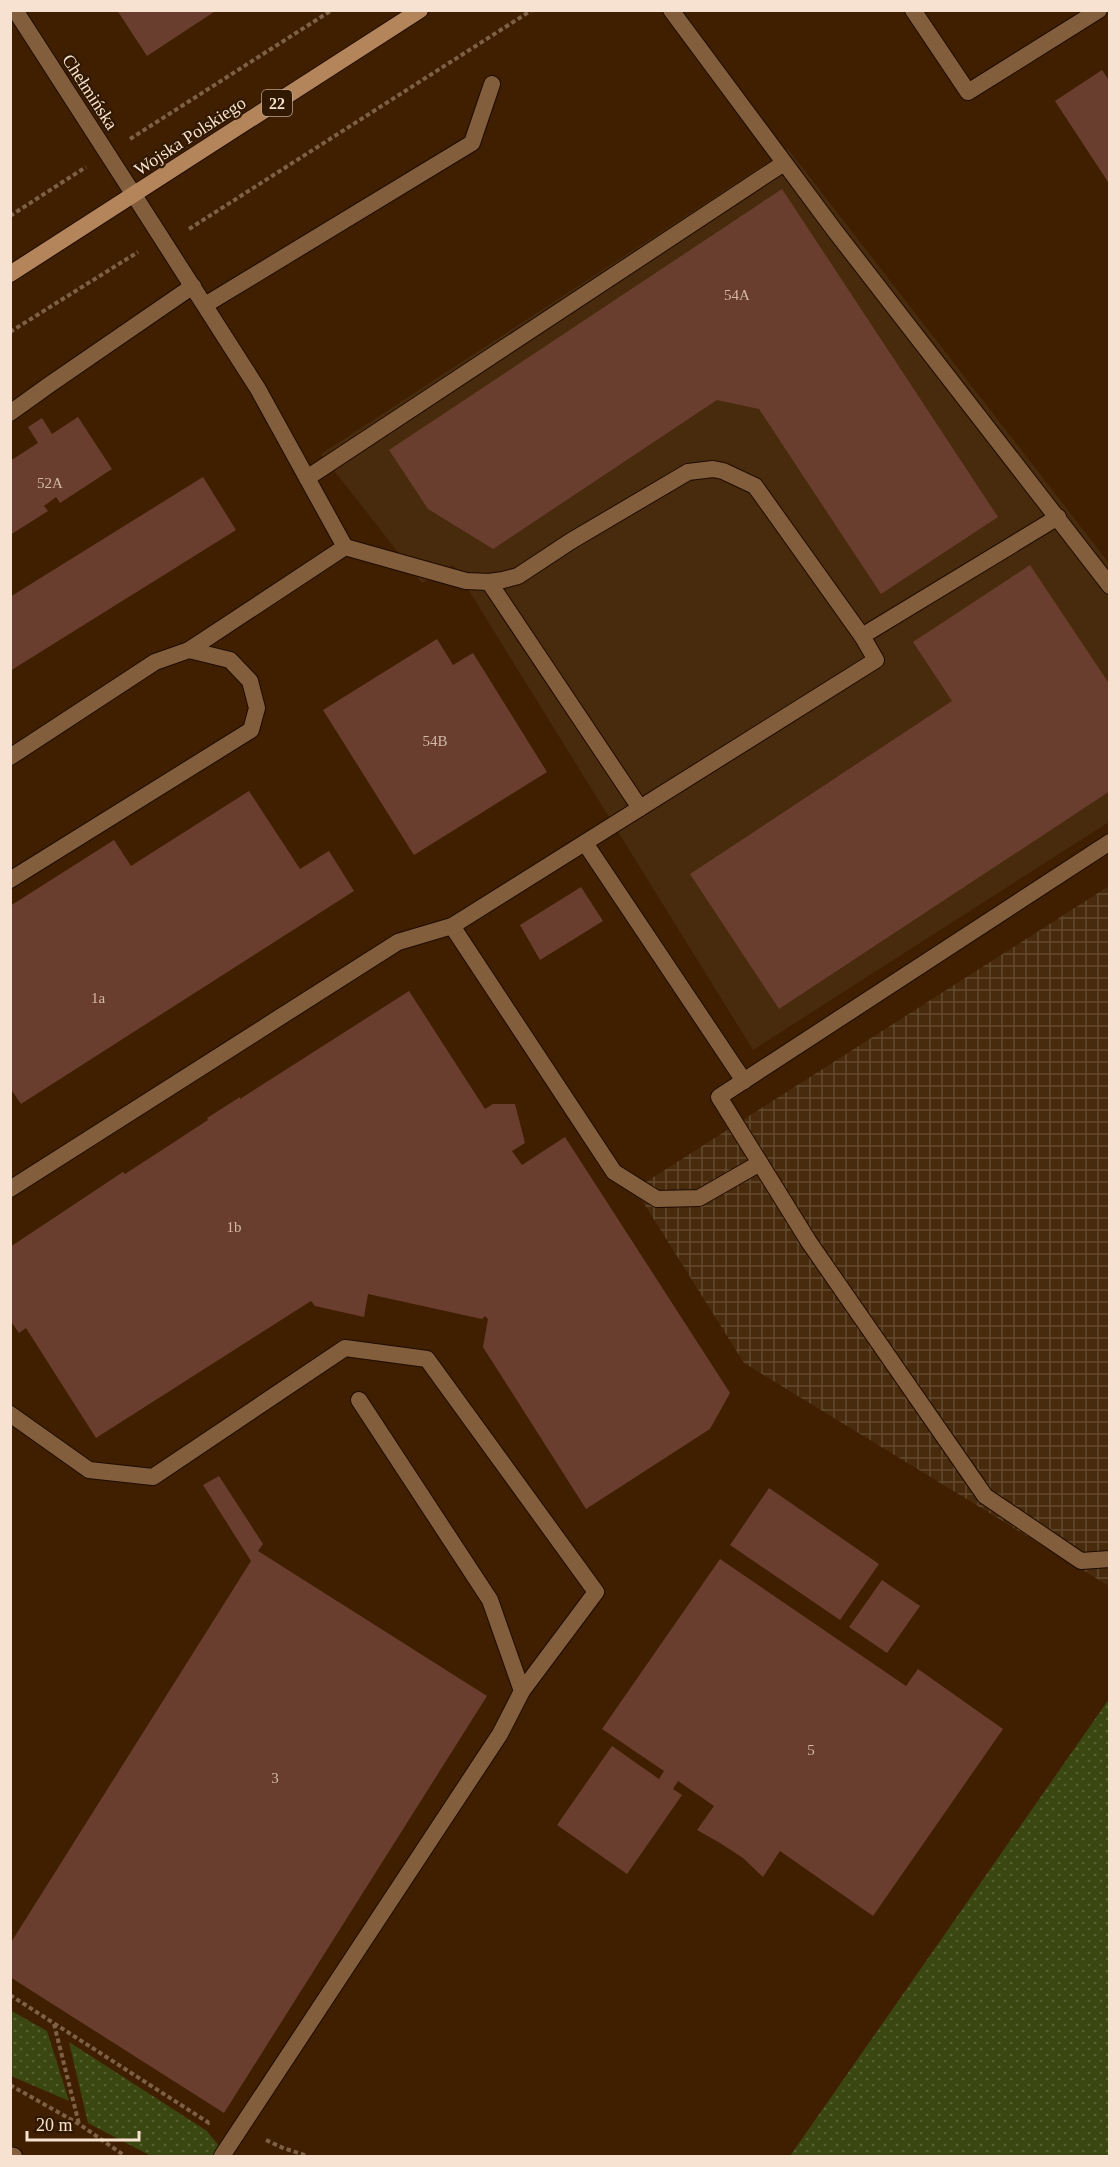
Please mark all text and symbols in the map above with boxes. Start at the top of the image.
street label: Chełmińska [58,50,122,134]
road number: 22 [262,90,292,116]
street label: Wojska Polskiego [130,92,250,180]
house number: 54A [724,287,750,303]
house number: 52A [37,475,63,491]
house number: 54B [422,733,448,749]
house number: 1a [91,990,105,1006]
house number: 1b [227,1219,242,1235]
house number: 5 [807,1742,815,1758]
house number: 3 [271,1770,279,1786]
scale bar [27,2104,140,2142]
text: 20 m [36,2115,73,2135]

